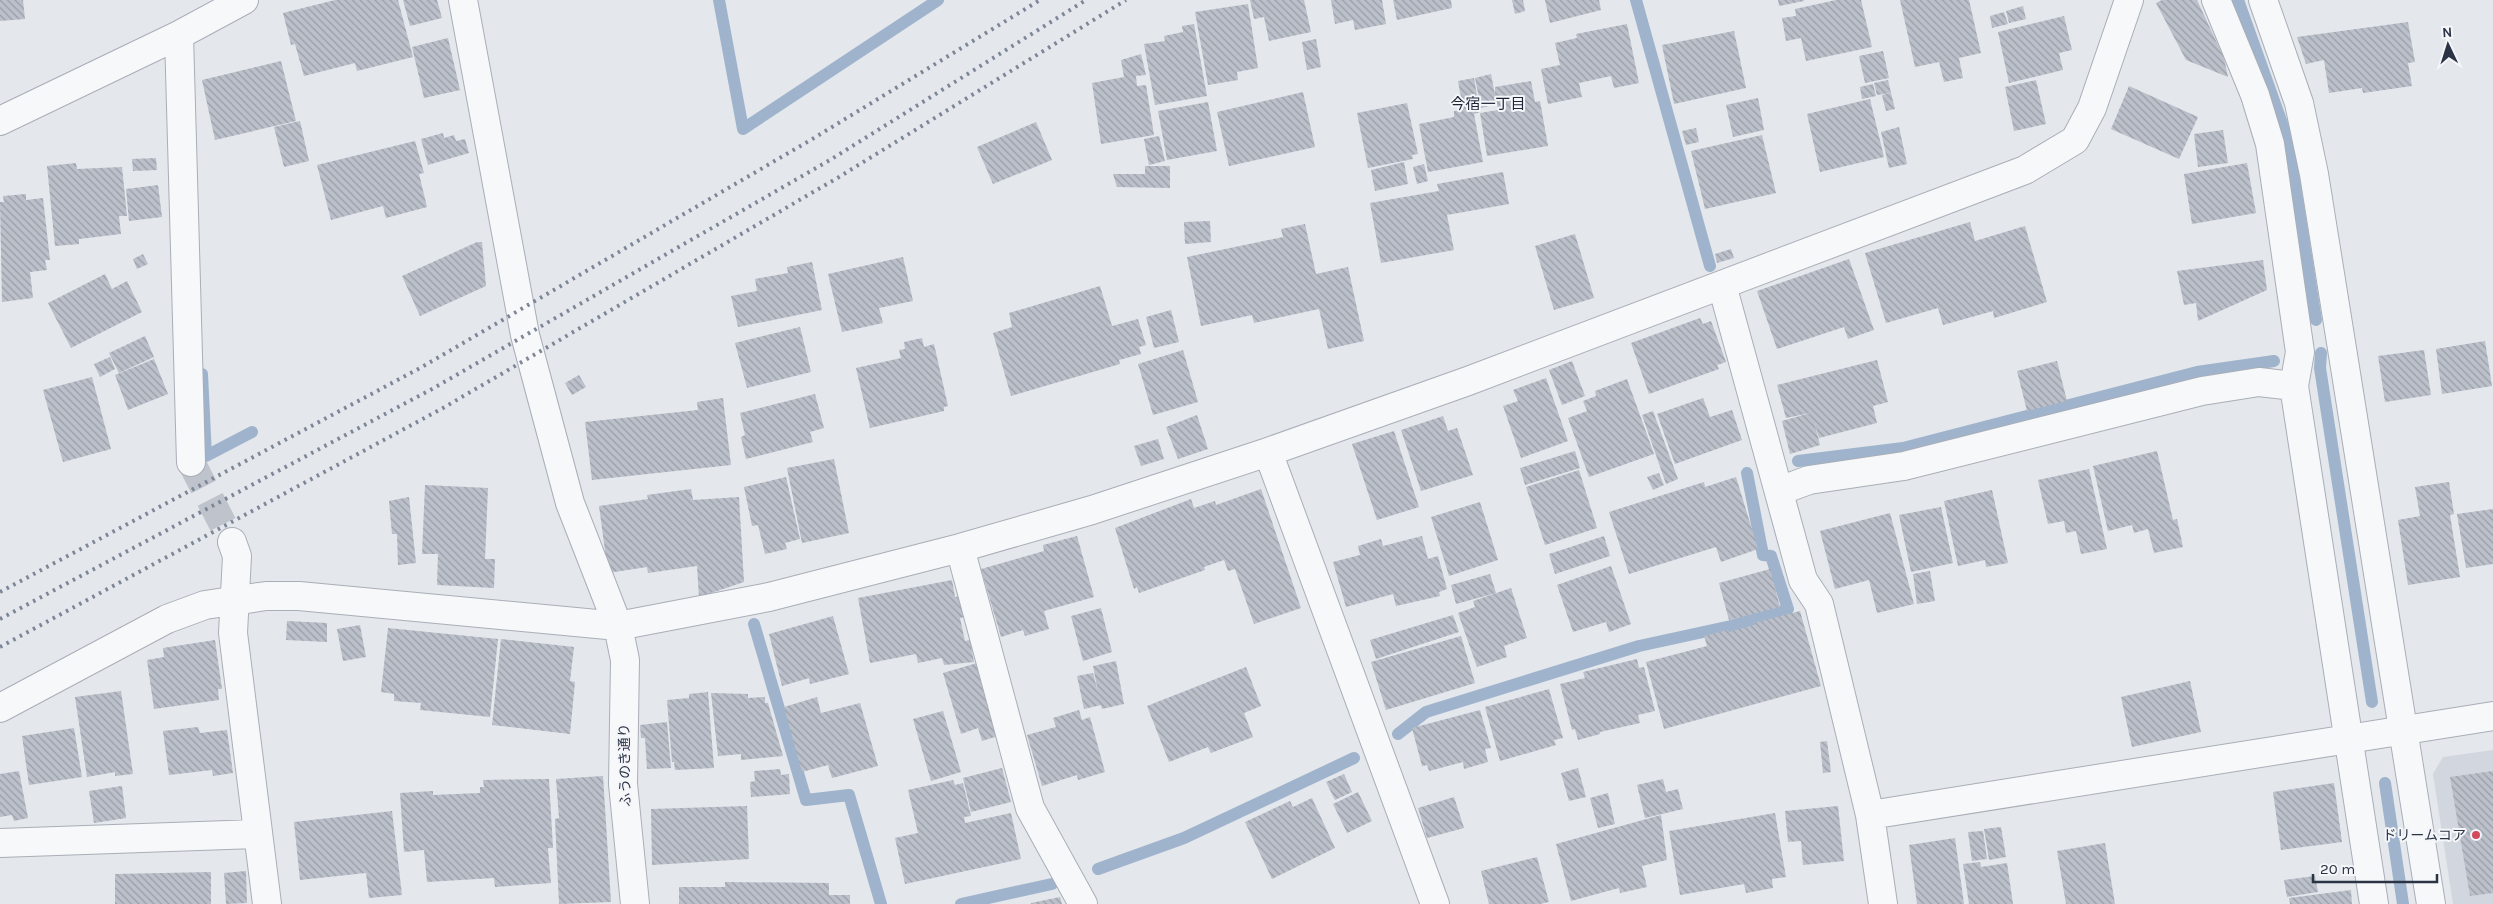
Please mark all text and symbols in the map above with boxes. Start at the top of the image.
north arrow [2423,20,2473,70]
text: N [2442,24,2453,41]
district label: 今宿一丁目 [1450,95,1526,113]
street label: ふうのき通り [616,723,634,807]
place label: ドリームコア [2382,827,2466,844]
marker: ドリームコア [2470,829,2482,841]
scale bar [2313,852,2437,884]
text: 20 m [2320,860,2355,878]

